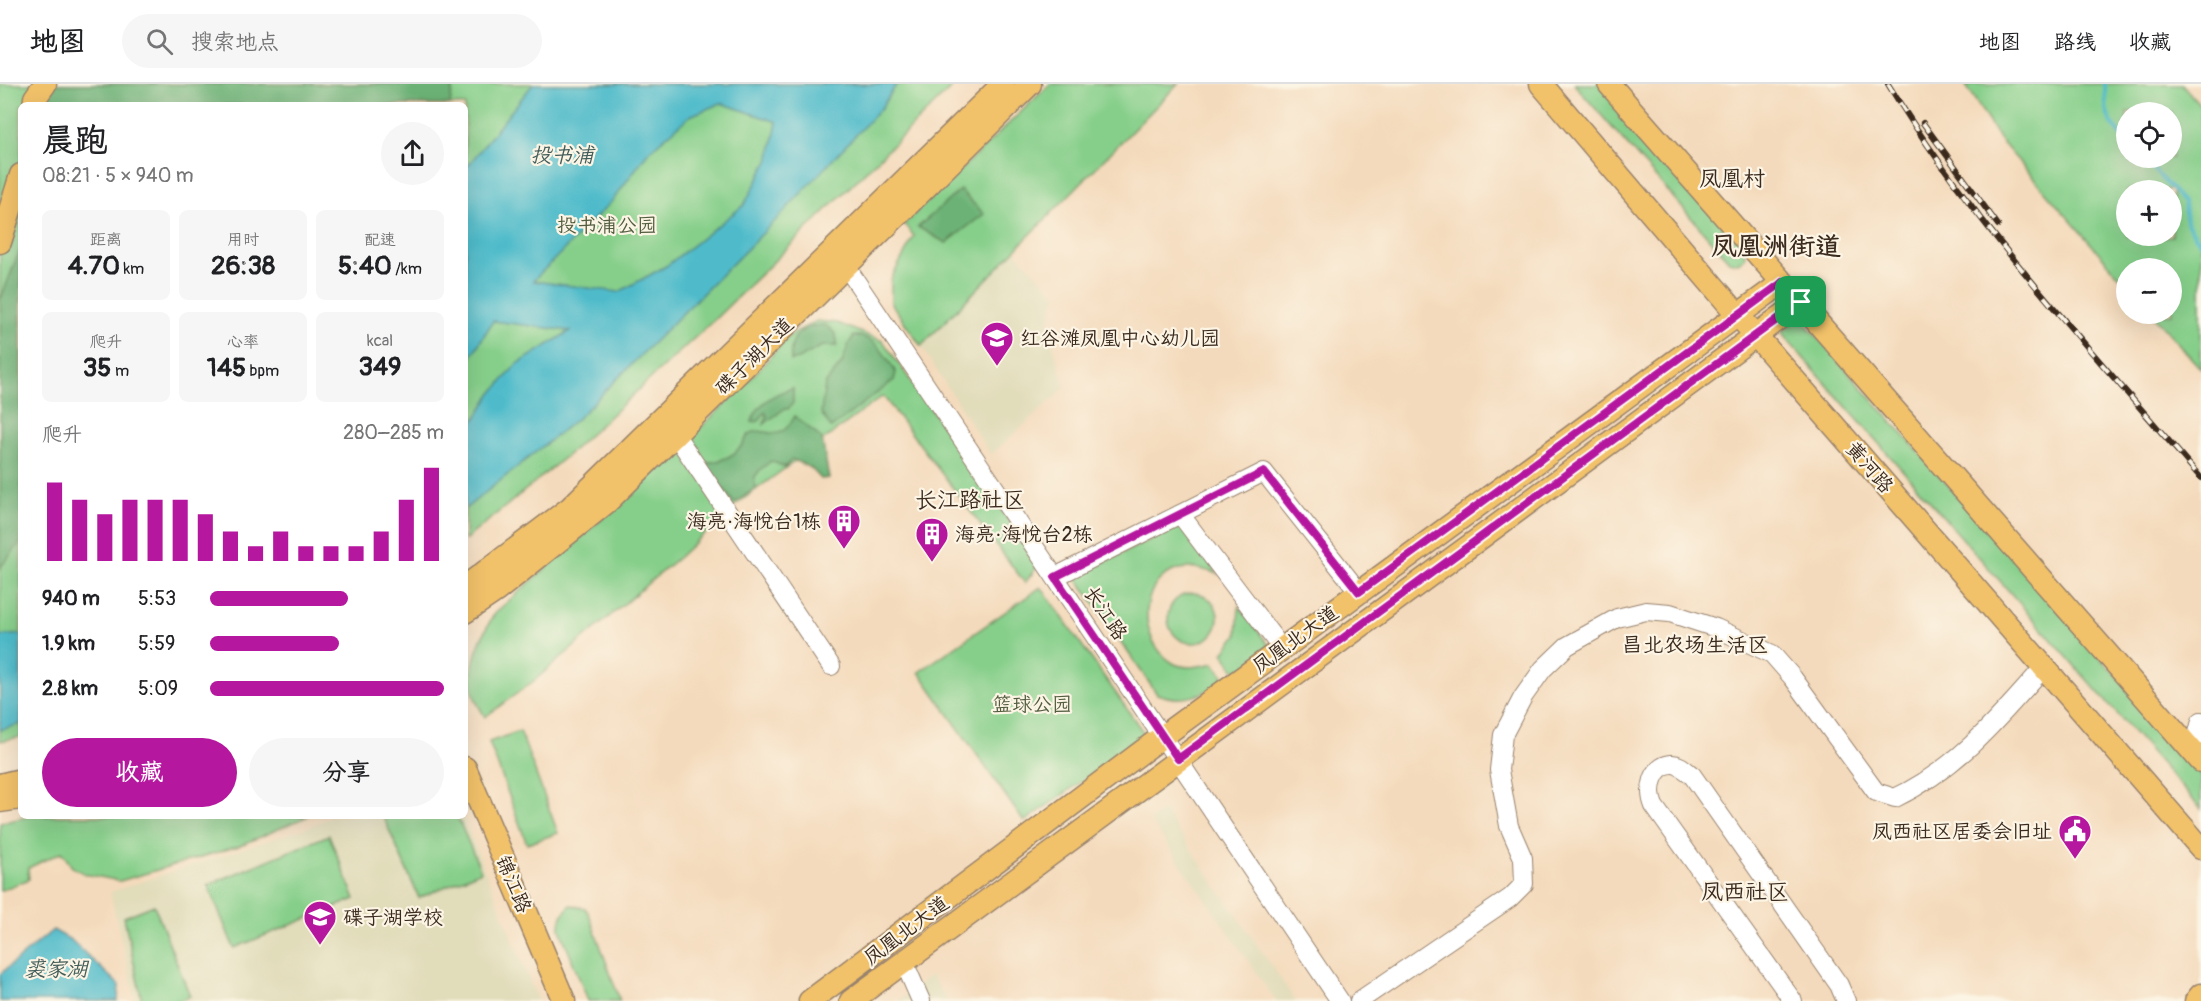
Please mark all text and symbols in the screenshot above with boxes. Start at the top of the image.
search box [122,14,542,68]
text: 地图 [30,25,86,60]
icon: search [143,25,176,58]
text: 搜索地点 [191,28,279,56]
text: 地图 [1979,29,2021,56]
text: 路线 [2054,29,2096,56]
text: 收藏 [2129,29,2171,56]
map controls [2116,102,2182,324]
button: locate [2116,102,2182,168]
text: 晨跑 [42,120,108,161]
button: share [381,122,444,185]
water label: 投书浦 [531,142,596,169]
text: 08:21 · 5 × 940 m [42,163,193,188]
district label: 凤凰村 [1699,165,1765,193]
button: + [2116,180,2182,246]
park label: 投书浦公园 [557,213,657,238]
text: 距离 [90,230,122,250]
text: 用时 [227,230,259,250]
text: 配速 [364,230,396,250]
district label: 凤凰洲街道 [1711,231,1841,263]
text: 4.70 [68,250,120,282]
text: 26:38 [211,250,275,282]
text: 5:40 [338,250,392,282]
button: − [2116,258,2182,324]
text: km [120,259,144,279]
text: /km [392,259,422,279]
pin [1775,276,1826,327]
icon: arrive [1784,285,1817,318]
street label: 碟子湖大道 [710,312,799,401]
school or university icon: 红谷滩凤凰中心幼儿园 [979,320,1015,367]
place label: 红谷滩凤凰中心幼儿园 [1020,326,1220,351]
text: kcal [367,331,393,351]
text: 爬升 [90,332,122,352]
text: 心率 [227,332,259,352]
text: 349 [359,351,401,383]
text: 35 [83,352,111,384]
text: 145 [207,352,246,384]
text: m [111,361,129,381]
text: bpm [246,361,279,381]
text: 280–285 m [343,420,444,445]
text: 爬升 [42,422,82,447]
street label: 黄河路 [1841,436,1899,499]
district label: 长江路社区 [915,486,1025,514]
building icon: 海亮·海悦台1栋 [826,503,862,550]
place label: 海亮·海悦台1栋 [687,509,821,534]
building icon: 海亮·海悦台2栋 [914,516,950,563]
place label: 海亮·海悦台2栋 [955,522,1093,547]
street label: 长江路 [1078,581,1133,646]
text: 940 m [42,586,100,611]
text: 5:53 [138,586,176,611]
street label: 凤凰北大道 [1247,600,1343,679]
text: 1.9 km [42,631,95,656]
text: 5:59 [138,631,175,656]
district label: 昌北农场生活区 [1622,632,1769,659]
text: 2.8 km [42,676,98,701]
text: 5:09 [138,676,178,701]
park label: 篮球公园 [992,692,1072,717]
button: 收藏 [42,738,237,807]
button: 分享 [249,738,444,807]
public building icon: 凤西社区居委会旧址 [2057,813,2093,860]
place label: 凤西社区居委会旧址 [1872,819,2052,844]
street label: 锦江路 [490,852,537,918]
district label: 凤西社区 [1701,878,1789,906]
street label: 凤凰北大道 [859,890,954,970]
school or university icon: 碟子湖学校 [302,899,338,946]
place label: 碟子湖学校 [343,905,443,930]
water label: 裘家湖 [25,956,89,983]

